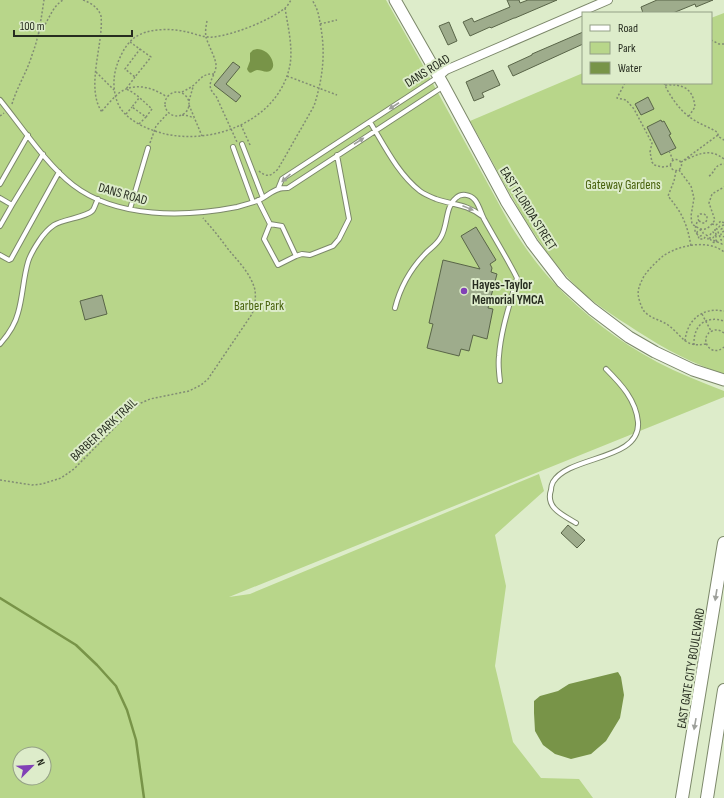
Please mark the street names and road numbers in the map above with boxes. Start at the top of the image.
street label: DANS ROAD [402,51,453,91]
street label: EAST FLORIDA STREET [496,164,560,253]
street label: DANS ROAD [96,179,149,209]
street label: BARBER PARK TRAIL [67,395,141,465]
street label: EAST GATE CITY BOULEVARD [674,607,708,730]

